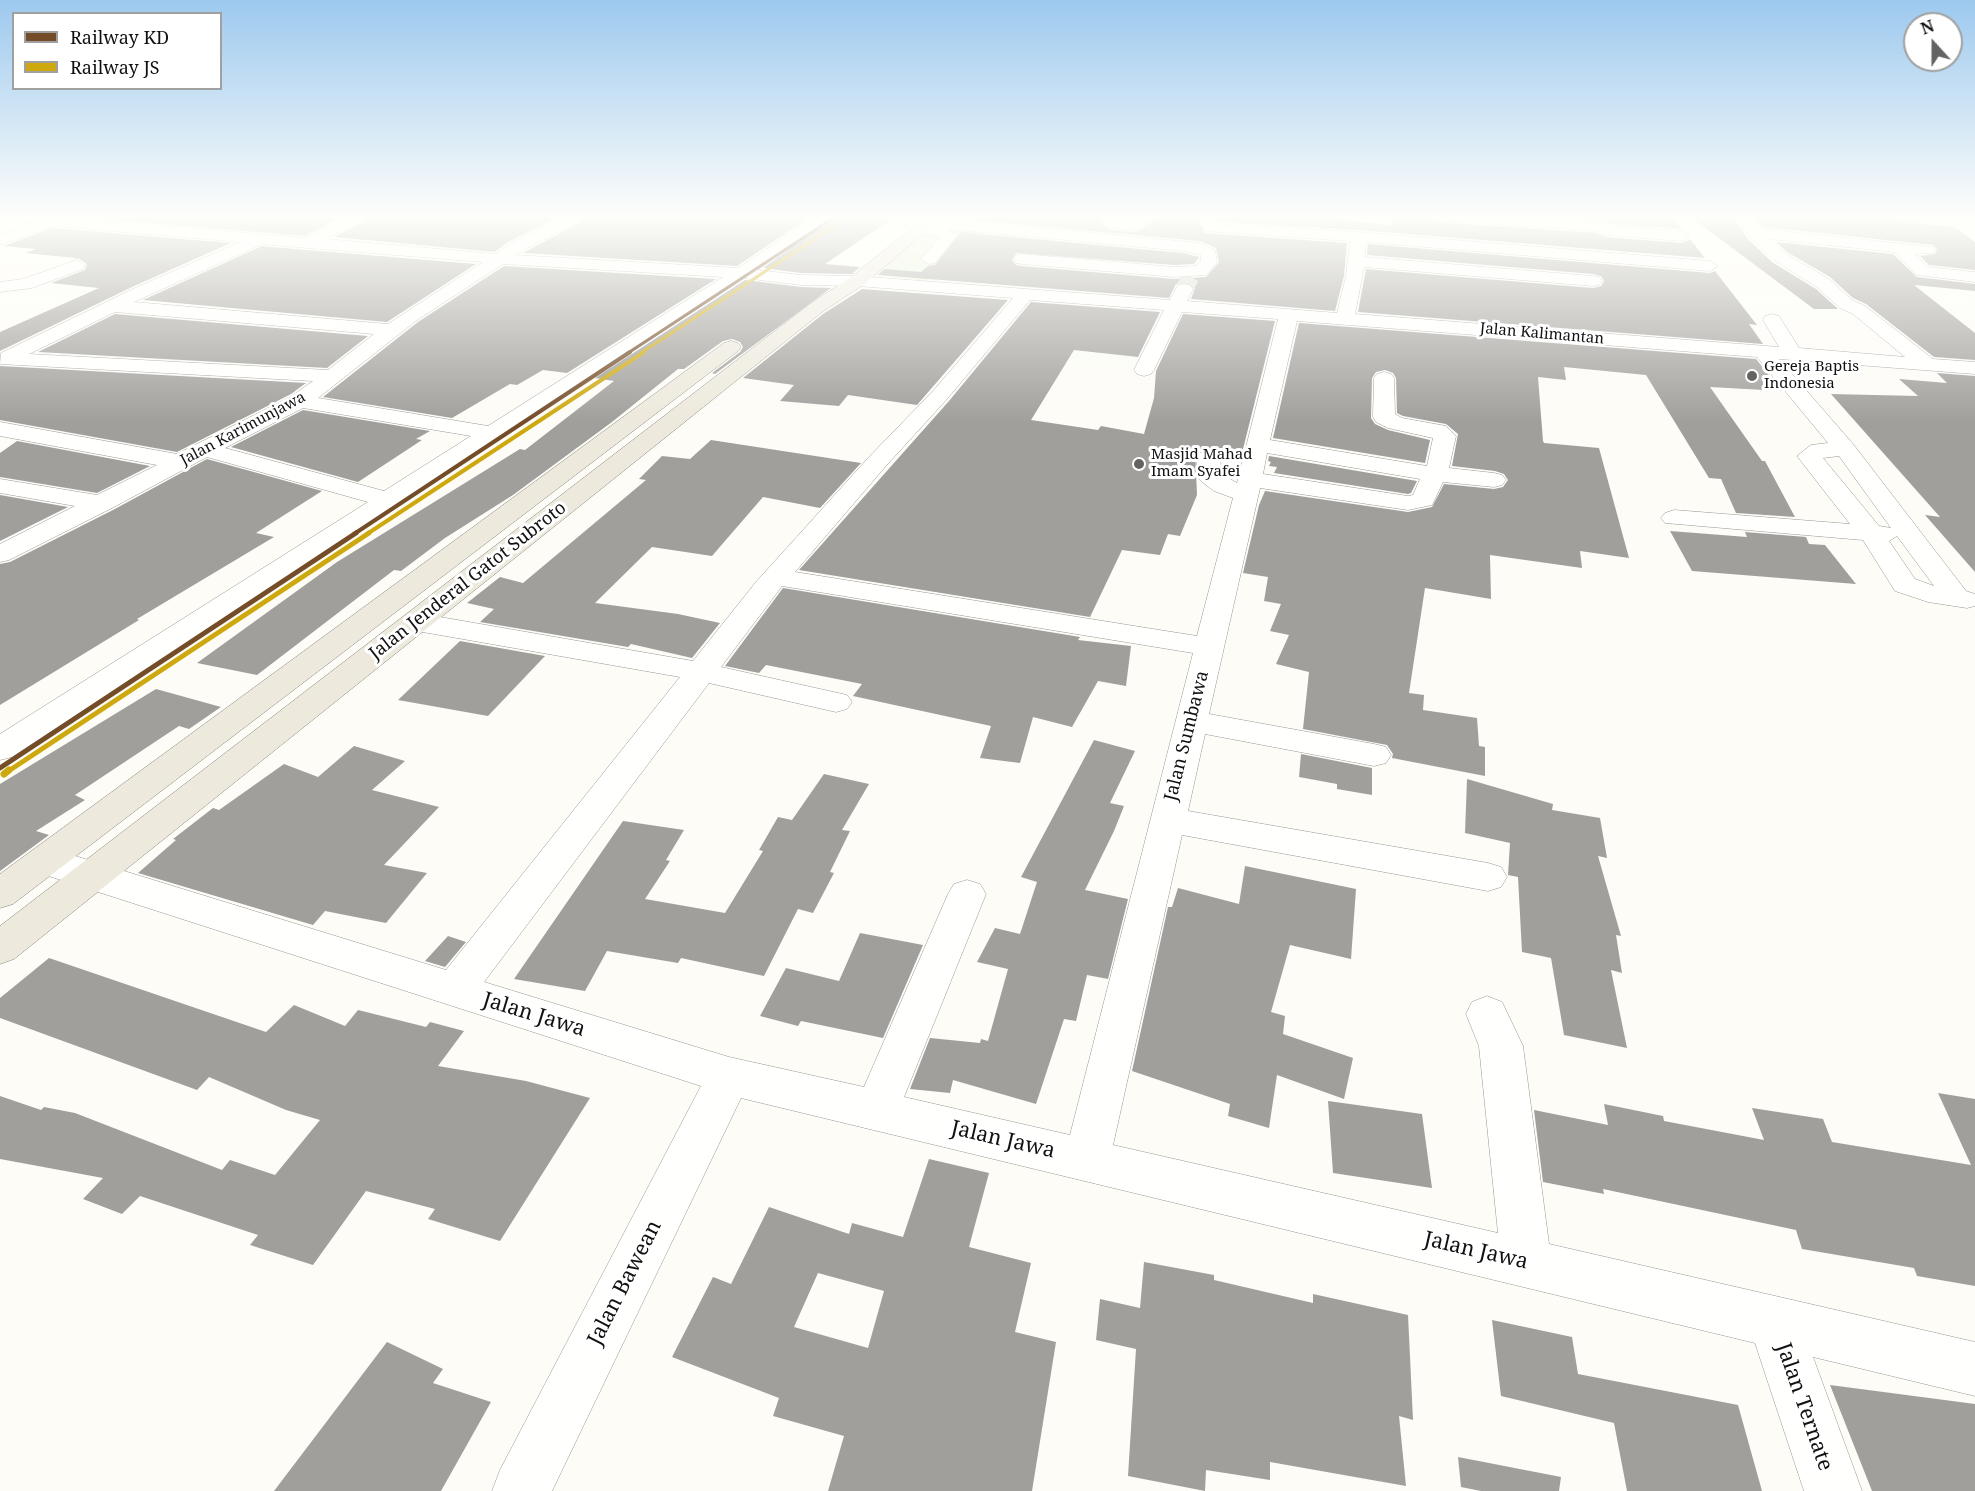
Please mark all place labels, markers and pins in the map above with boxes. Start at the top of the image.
place label: Gereja Baptis Indonesia [1764,358,1859,393]
marker: Gereja Baptis Indonesia [1745,369,1759,383]
place label: Masjid Mahad Imam Syafei [1151,446,1252,481]
marker: Masjid Mahad Imam Syafei [1132,457,1146,471]

